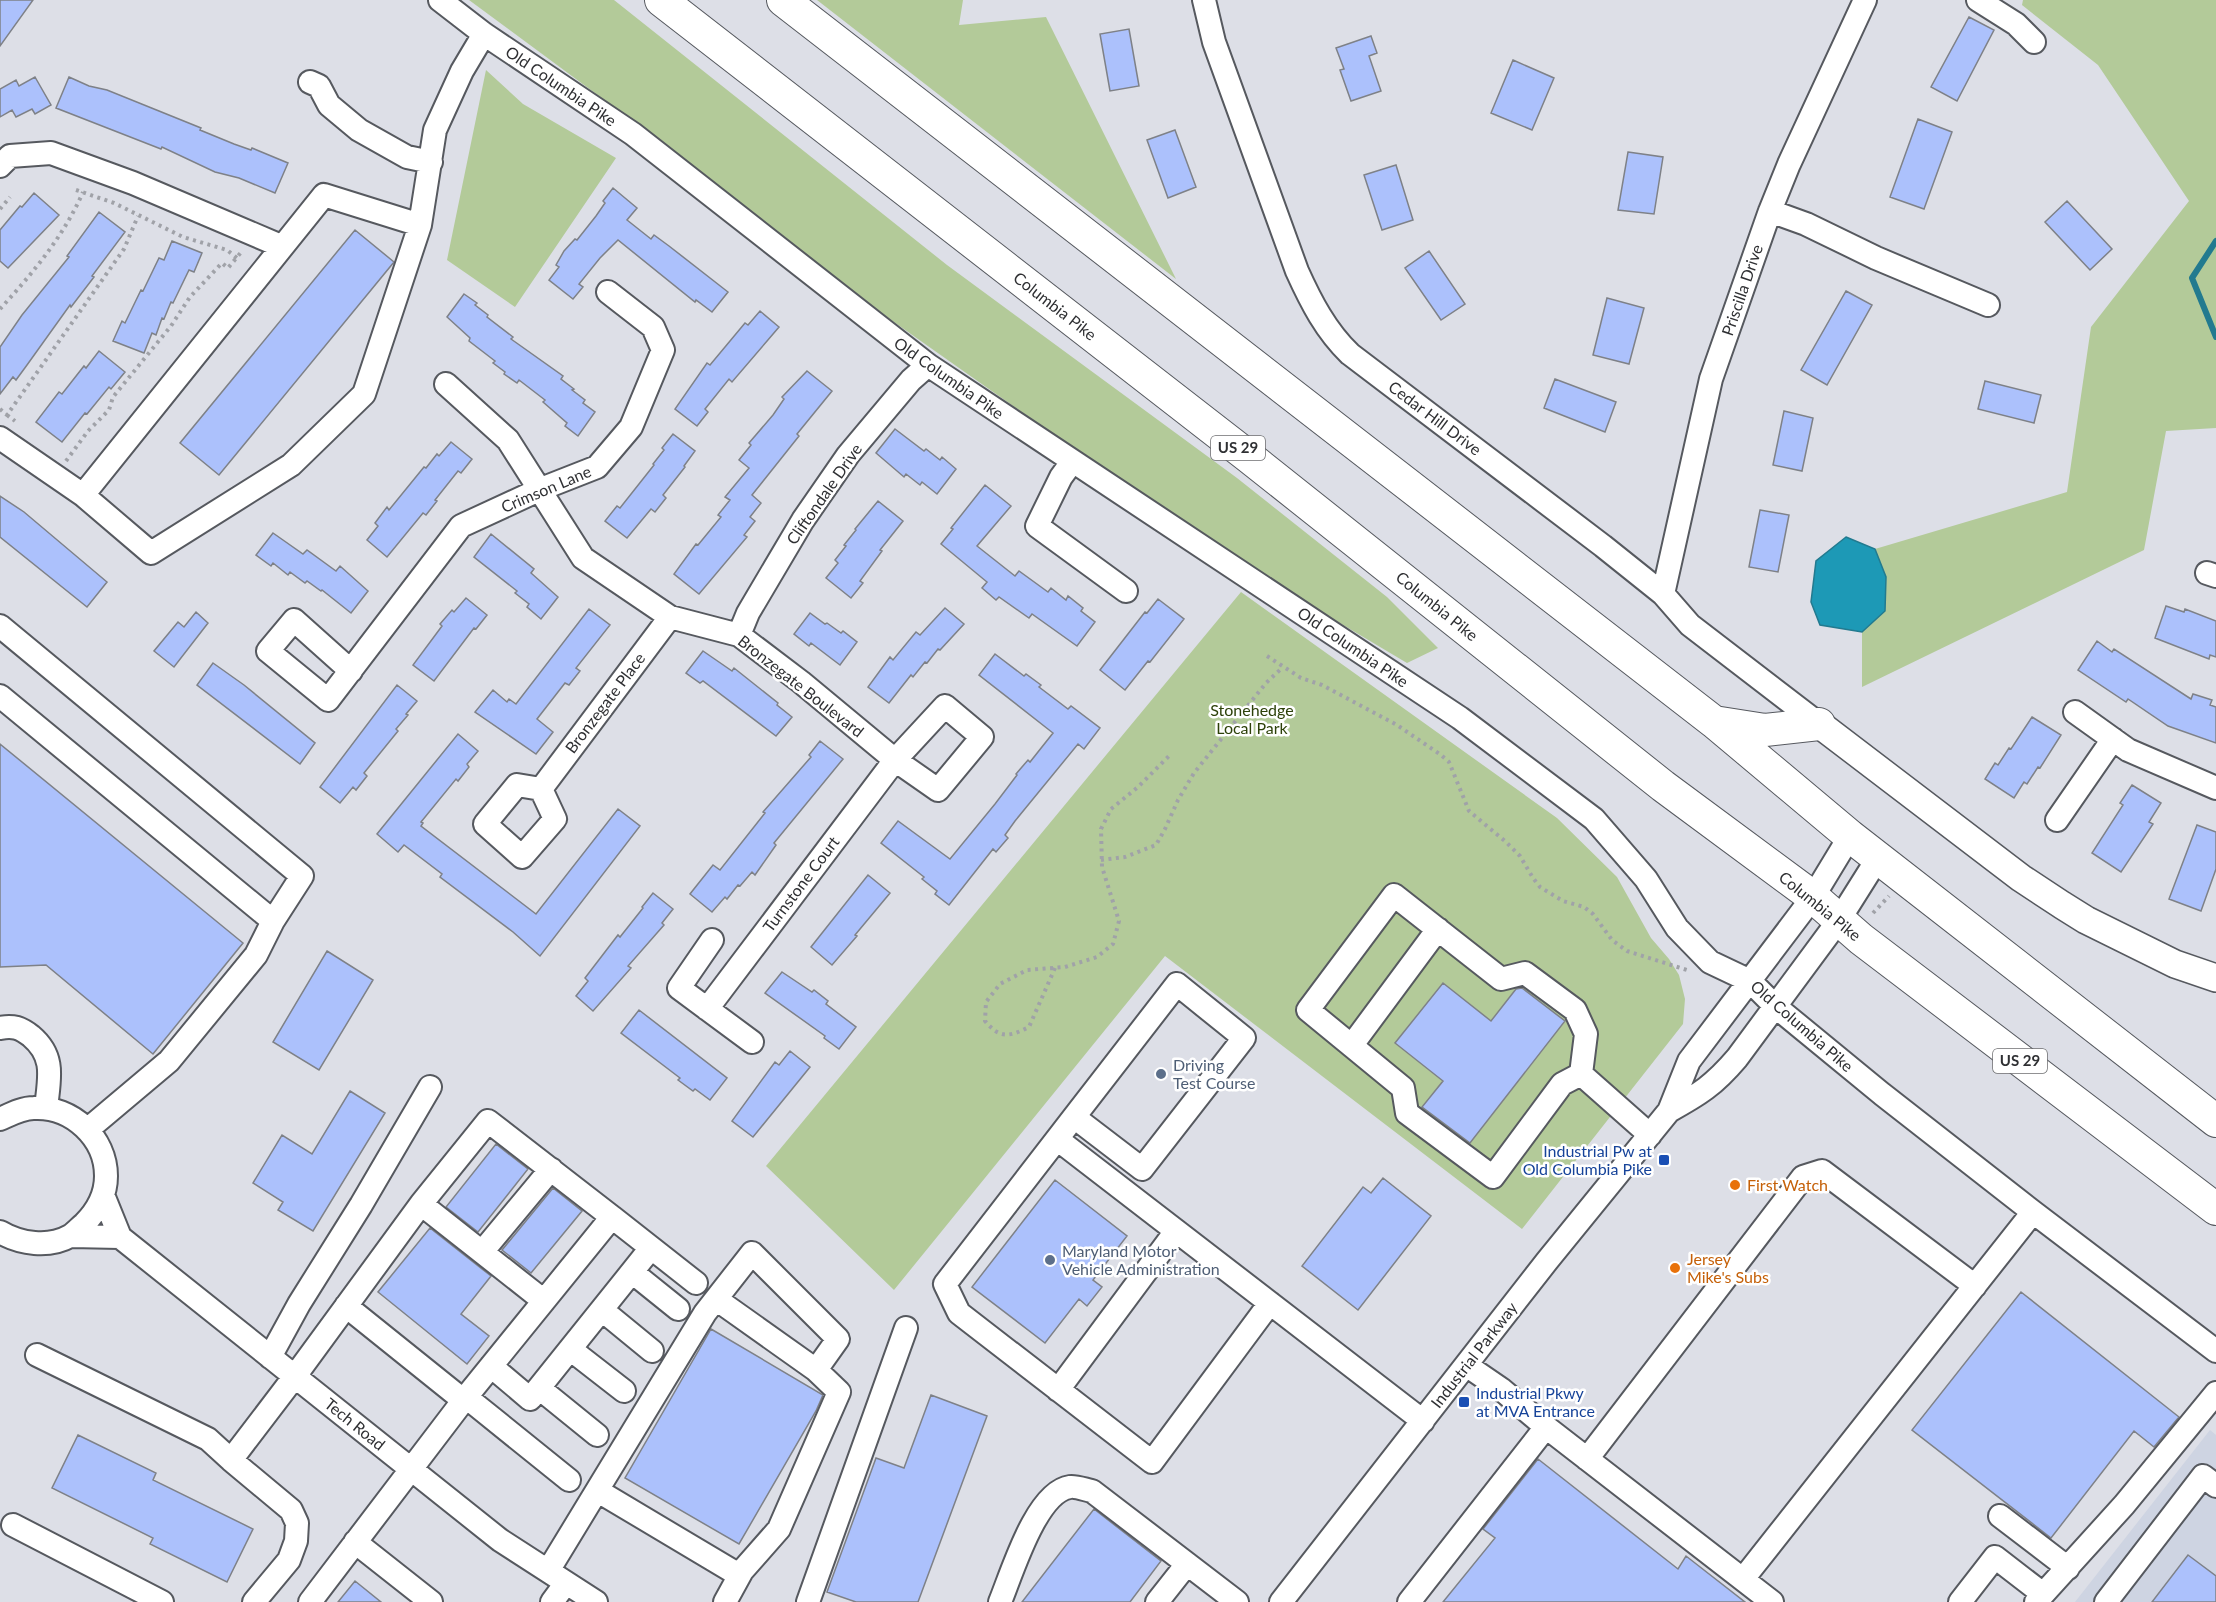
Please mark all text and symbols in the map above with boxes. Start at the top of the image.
street label: Old Columbia Pike [502,42,620,130]
street label: Priscilla Drive [1717,242,1766,338]
street label: Columbia Pike [1010,267,1100,344]
street label: Old Columbia Pike [891,333,1008,422]
street label: Cedar Hill Drive [1385,377,1485,459]
road number: US 29 [1211,436,1265,460]
street label: Cliftondale Drive [782,440,865,548]
street label: Crimson Lane [498,461,594,516]
street label: Columbia Pike [1393,567,1482,644]
street label: Old Columbia Pike [1294,603,1412,691]
street label: Bronzegate Boulevard [735,631,868,741]
street label: Bronzegate Place [561,649,649,757]
park label: Stonehedge Local Park [1210,700,1294,737]
street label: Turnstone Court [758,832,843,935]
street label: Columbia Pike [1776,867,1865,944]
street label: Old Columbia Pike [1747,976,1857,1075]
road number: US 29 [1993,1049,2047,1073]
place label: Driving Test Course [1173,1055,1255,1092]
marker: Driving Test Course [1154,1067,1168,1081]
place label: Industrial Pw at Old Columbia Pike [1523,1141,1652,1178]
marker: Industrial Pw at Old Columbia Pike [1657,1153,1671,1167]
place label: First Watch [1747,1175,1828,1194]
marker: First Watch [1728,1178,1742,1192]
place label: Maryland Motor Vehicle Administration [1062,1241,1220,1278]
place label: Jersey Mike's Subs [1687,1249,1769,1286]
marker: Maryland Motor Vehicle Administration [1043,1253,1057,1267]
marker: Jersey Mike's Subs [1668,1261,1682,1275]
street label: Industrial Parkway [1426,1297,1521,1411]
place label: Industrial Pkwy at MVA Entrance [1476,1383,1595,1420]
street label: Tech Road [321,1394,389,1454]
marker: Industrial Pkwy at MVA Entrance [1457,1395,1471,1409]

